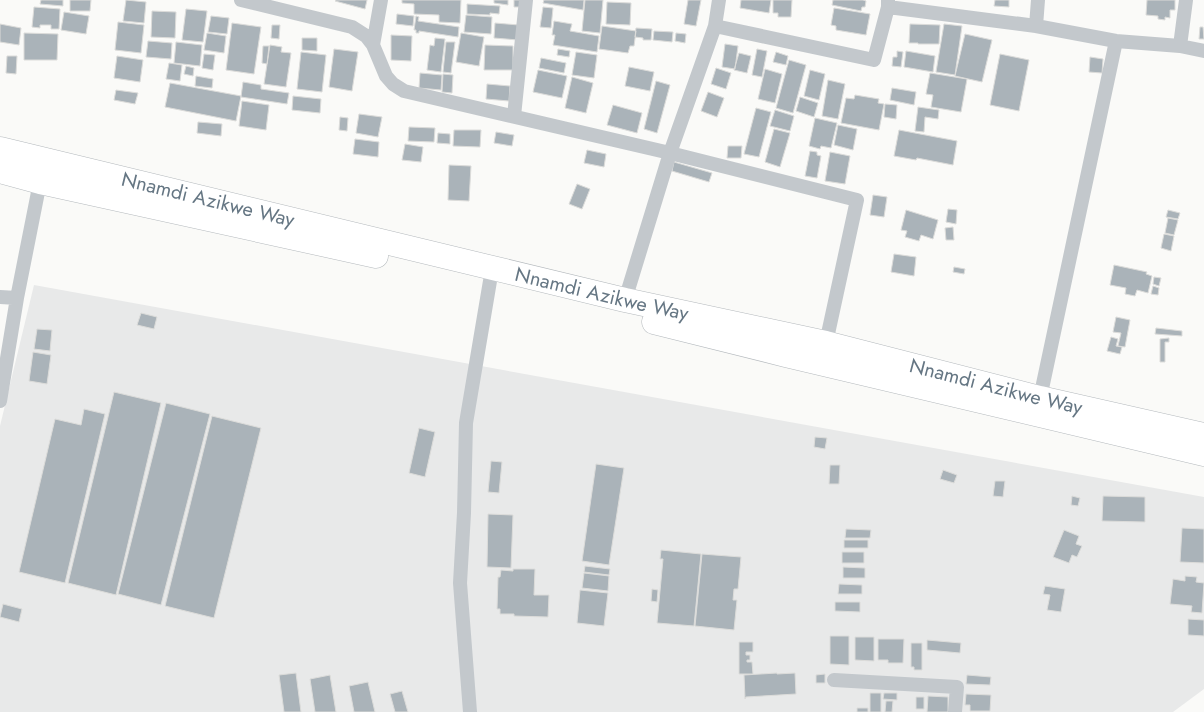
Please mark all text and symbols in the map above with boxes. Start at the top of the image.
street label: Nnamdi Azikwe Way [118,164,298,234]
street label: Nnamdi Azikwe Way [512,259,691,328]
street label: Nnamdi Azikwe Way [906,351,1086,422]

